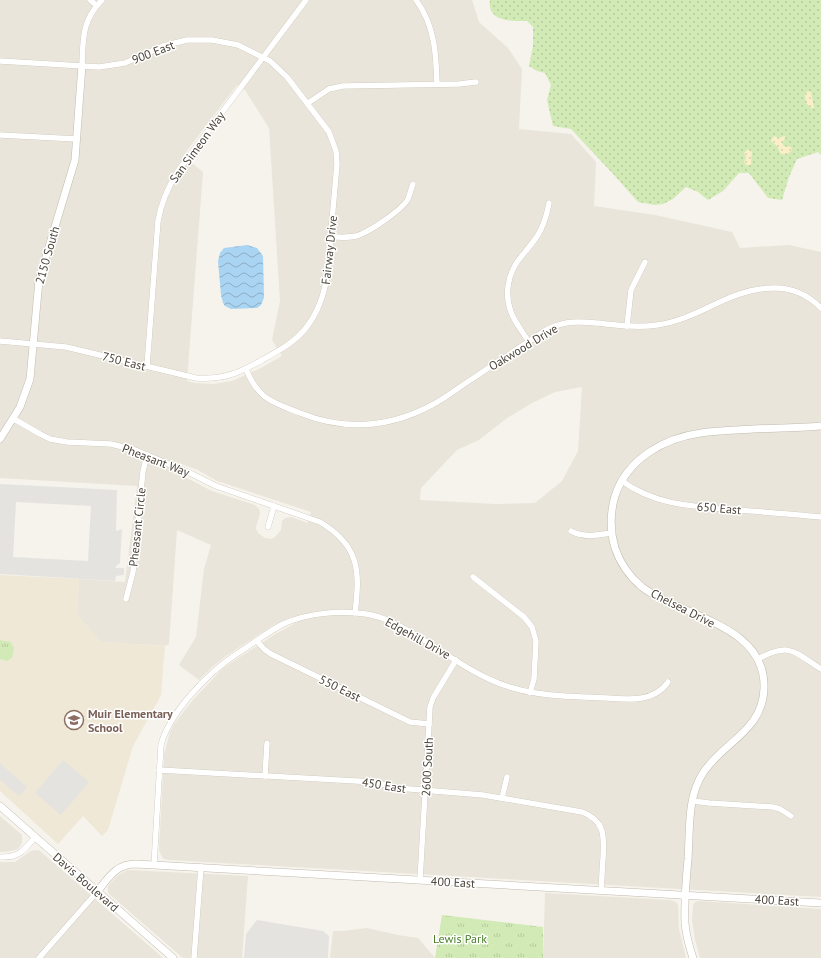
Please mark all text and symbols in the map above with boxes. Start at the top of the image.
street label: 900 East [130,37,176,67]
street label: San Simeon Way [166,108,228,186]
street label: Fairway Drive [318,215,340,285]
street label: 2150 South [32,224,62,286]
street label: Oakwood Drive [486,320,560,374]
street label: 750 East [101,348,147,374]
street label: Pheasant Way [120,440,192,480]
street label: Pheasant Circle [125,487,149,567]
street label: 650 East [696,499,742,517]
street label: Chelsea Drive [648,585,718,631]
street label: Edgehill Drive [383,614,453,662]
street label: 550 East [317,672,363,704]
place label: Muir Elementary School [88,706,173,735]
school or university icon: Muir Elementary School [63,709,85,731]
street label: 2600 South [418,737,436,797]
street label: 450 East [361,774,407,796]
street label: Davis Boulevard [50,849,122,915]
street label: 400 East [430,873,476,891]
street label: 400 East [754,891,800,909]
park label: Lewis Park [433,931,487,946]

